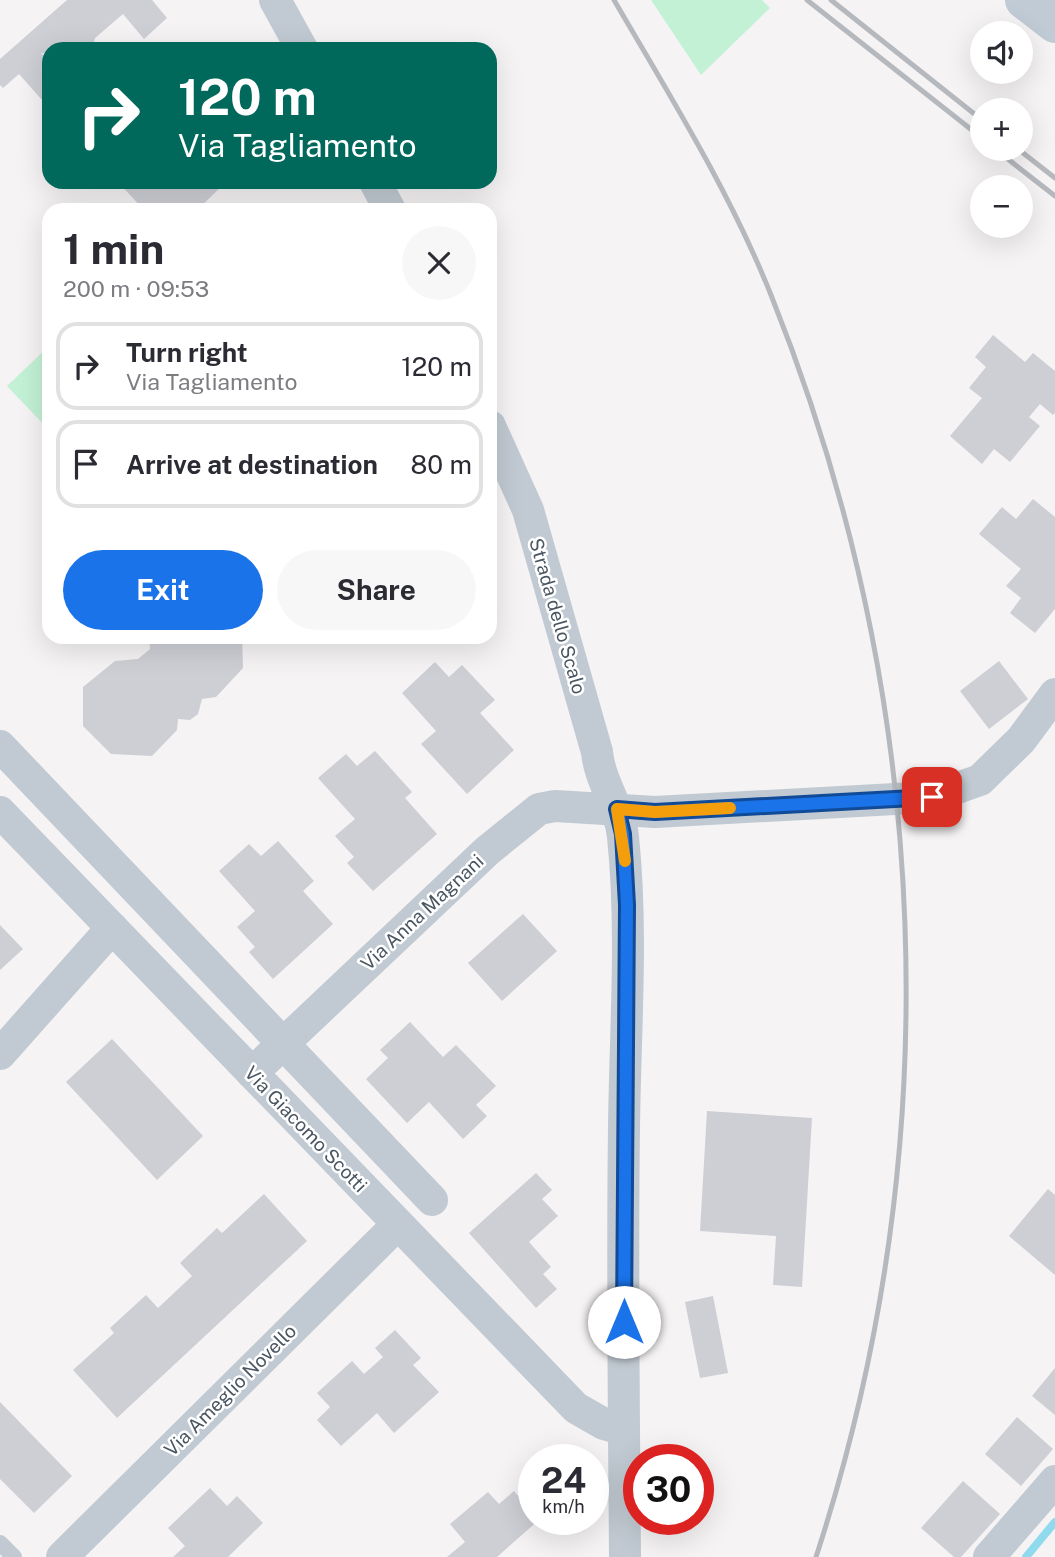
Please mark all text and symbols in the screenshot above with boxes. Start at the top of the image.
map controls [970,21,1033,238]
button: sound [970,21,1033,84]
text: 120 m [178,68,317,126]
icon: right [63,70,154,161]
button: + [970,98,1033,161]
text: Via Tagliamento [178,127,416,164]
button: − [970,175,1033,238]
text: 1 min [63,224,164,273]
button: close [402,226,476,300]
text: 200 m · 09:53 [63,275,209,302]
text: Turn right [126,337,248,368]
icon: right [67,347,105,385]
text: 120 m [401,351,472,382]
text: Via Tagliamento [126,368,297,395]
icon: arrive [67,445,105,483]
text: Arrive at destination [126,449,378,480]
text: 80 m [411,449,472,480]
street label: Strada dello Scalo [525,536,591,696]
button: Exit [63,550,263,630]
button: Share [277,550,476,630]
pin [902,767,962,827]
icon: arrive [913,778,951,816]
street label: Via Anna Magnani [356,850,488,974]
street label: Via Giacomo Scotti [240,1062,372,1196]
position arrow [587,1285,661,1359]
street label: Via Ameglio Novello [160,1320,300,1460]
speed limit sign: 30 [623,1444,714,1535]
text: 24 [541,1460,586,1501]
text: km/h [542,1496,585,1517]

